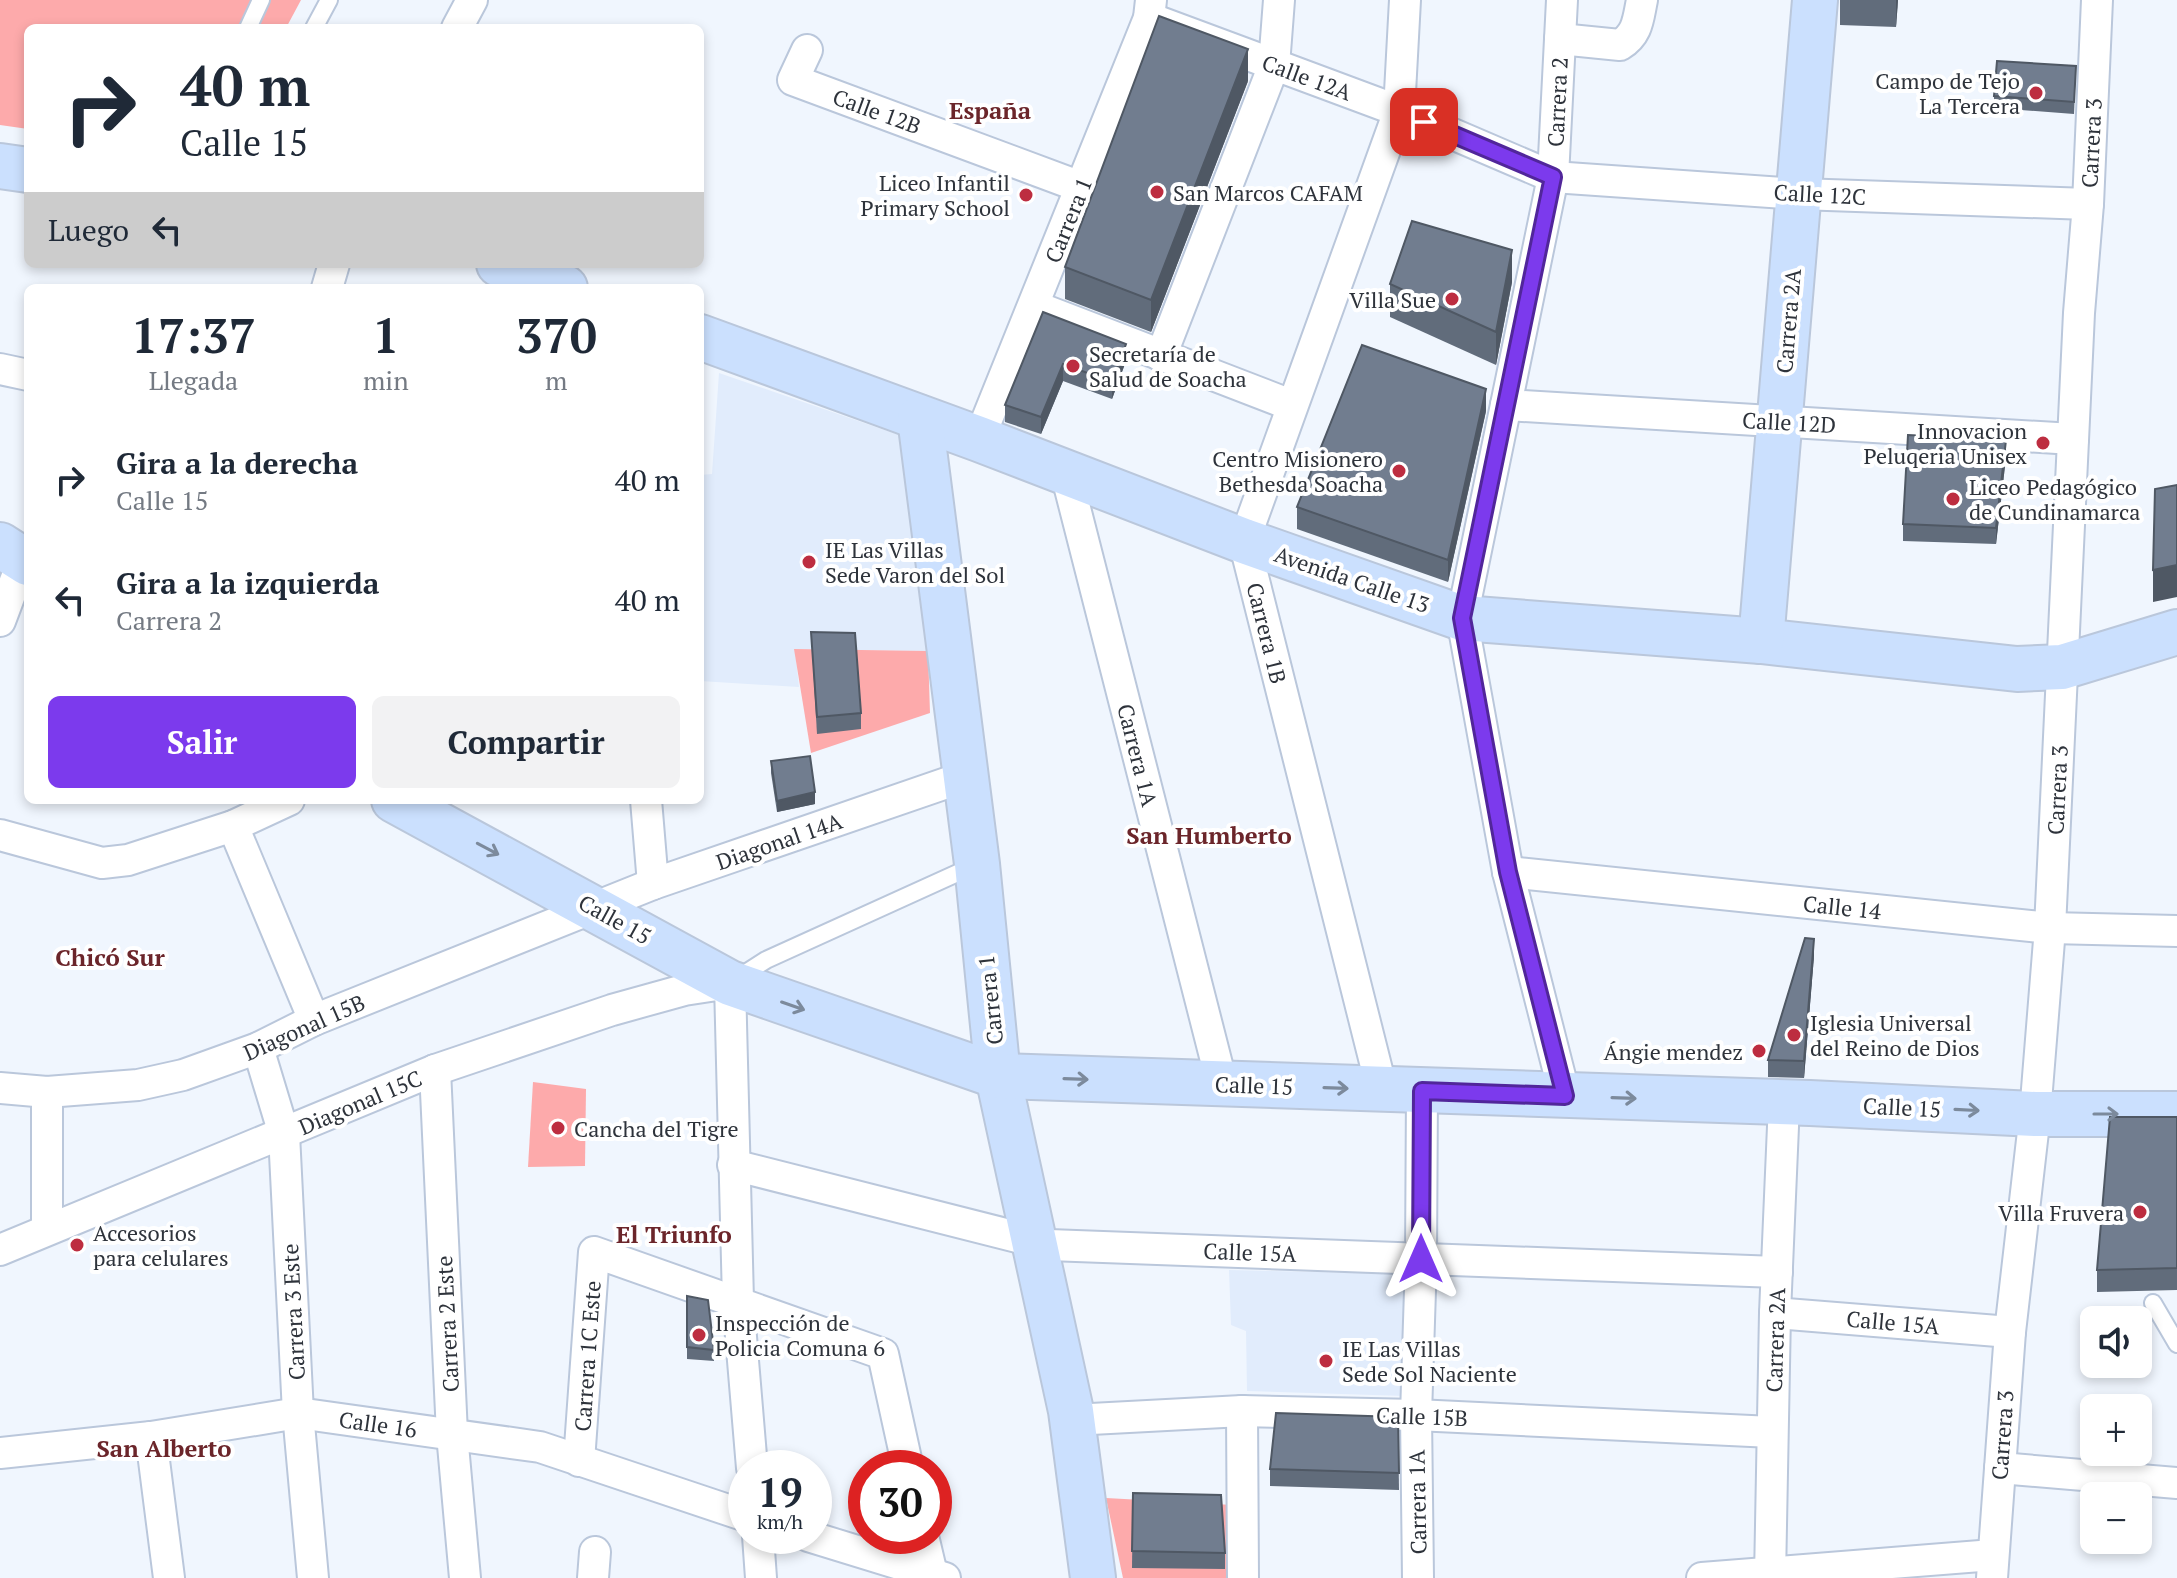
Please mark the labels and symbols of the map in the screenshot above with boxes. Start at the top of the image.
street label: Calle 12A [1258,47,1357,107]
street label: Carrera 2 [1540,56,1574,148]
place label: Campo de Tejo La Tercera [1875,66,2020,120]
street label: Calle 12B [829,82,925,140]
marker: Campo de Tejo La Tercera [2027,84,2045,102]
pin [1390,88,1458,156]
district label: España [949,94,1032,126]
street label: Carrera 3 [2074,97,2108,189]
place label: Liceo Infantil Primary School [861,168,1010,222]
street label: Carrera 1 [1038,173,1098,267]
street label: Calle 12C [1773,177,1867,211]
place label: San Marcos CAFAM [1173,178,1363,207]
marker: San Marcos CAFAM [1148,183,1166,201]
marker: Liceo Infantil Primary School [1017,186,1035,204]
street label: Carrera 2A [1769,267,1807,375]
place label: Villa Sue [1349,285,1436,314]
marker: Villa Sue [1443,290,1461,308]
place label: Secretaría de Salud de Soacha [1089,339,1247,393]
marker: Secretaría de Salud de Soacha [1064,357,1082,375]
street label: Calle 12D [1741,405,1837,439]
place label: Innovacion Peluqeria Unisex [1863,416,2028,470]
marker: Innovacion Peluqeria Unisex [2034,434,2052,452]
place label: Centro Misionero Bethesda Soacha [1212,444,1383,498]
marker: Centro Misionero Bethesda Soacha [1390,462,1408,480]
place label: Liceo Pedagógico de Cundinamarca [1969,472,2140,526]
marker: Liceo Pedagógico de Cundinamarca [1944,490,1962,508]
place label: IE Las Villas Sede Varon del Sol [825,535,1005,589]
street label: Avenida Calle 13 [1271,539,1433,619]
marker: IE Las Villas Sede Varon del Sol [800,553,818,571]
street label: Carrera 1B [1240,579,1294,687]
street label: Carrera 1A [1111,701,1165,810]
street label: Carrera 3 [2040,744,2074,836]
street label: Diagonal 14A [712,806,847,876]
district label: San Humberto [1126,819,1292,851]
one-way arrow [475,842,499,858]
street label: Calle 15 [574,887,656,951]
street label: Calle 14 [1802,888,1883,926]
district label: Chicó Sur [55,941,165,973]
street label: Carrera 1 [971,954,1009,1046]
street label: Diagonal 15B [239,987,369,1067]
one-way arrow [780,1000,805,1015]
place label: Iglesia Universal del Reino de Dios [1810,1008,1980,1062]
marker: Iglesia Universal del Reino de Dios [1785,1026,1803,1044]
place label: Ángie mendez [1603,1037,1743,1066]
marker: Ángie mendez [1750,1042,1768,1060]
street label: Diagonal 15C [294,1063,426,1141]
street label: Calle 15 [1214,1069,1294,1101]
one-way arrow [1062,1071,1089,1086]
one-way arrow [1322,1081,1349,1096]
one-way arrow [1610,1090,1637,1105]
street label: Calle 15 [1862,1090,1942,1124]
one-way arrow [1953,1103,1980,1118]
one-way arrow [2092,1106,2119,1122]
place label: Cancha del Tigre [574,1114,739,1143]
marker: Cancha del Tigre [549,1119,567,1137]
place label: Villa Fruvera [1998,1198,2124,1227]
marker: Villa Fruvera [2131,1203,2149,1221]
position arrow [1379,1217,1463,1301]
place label: Accesorios para celulares [93,1218,228,1272]
district label: El Triunfo [616,1218,732,1250]
marker: Accesorios para celulares [68,1236,86,1254]
street label: Calle 15A [1203,1236,1298,1268]
street label: Carrera 3 Este [275,1243,311,1381]
street label: Carrera 2 Este [429,1255,465,1393]
street label: Carrera 1C Este [567,1280,607,1432]
street label: Carrera 2A [1759,1286,1791,1393]
street label: Calle 15A [1845,1303,1942,1341]
place label: Inspección de Policia Comuna 6 [715,1308,885,1362]
marker: Inspección de Policia Comuna 6 [690,1326,708,1344]
place label: IE Las Villas Sede Sol Naciente [1342,1334,1517,1388]
marker: IE Las Villas Sede Sol Naciente [1317,1352,1335,1370]
street label: Carrera 3 [1984,1389,2020,1481]
street label: Calle 15B [1376,1400,1468,1432]
street label: Calle 16 [337,1404,419,1444]
district label: San Alberto [96,1432,232,1464]
street label: Carrera 1A [1402,1448,1432,1555]
speed limit sign: 30 [848,1450,952,1554]

